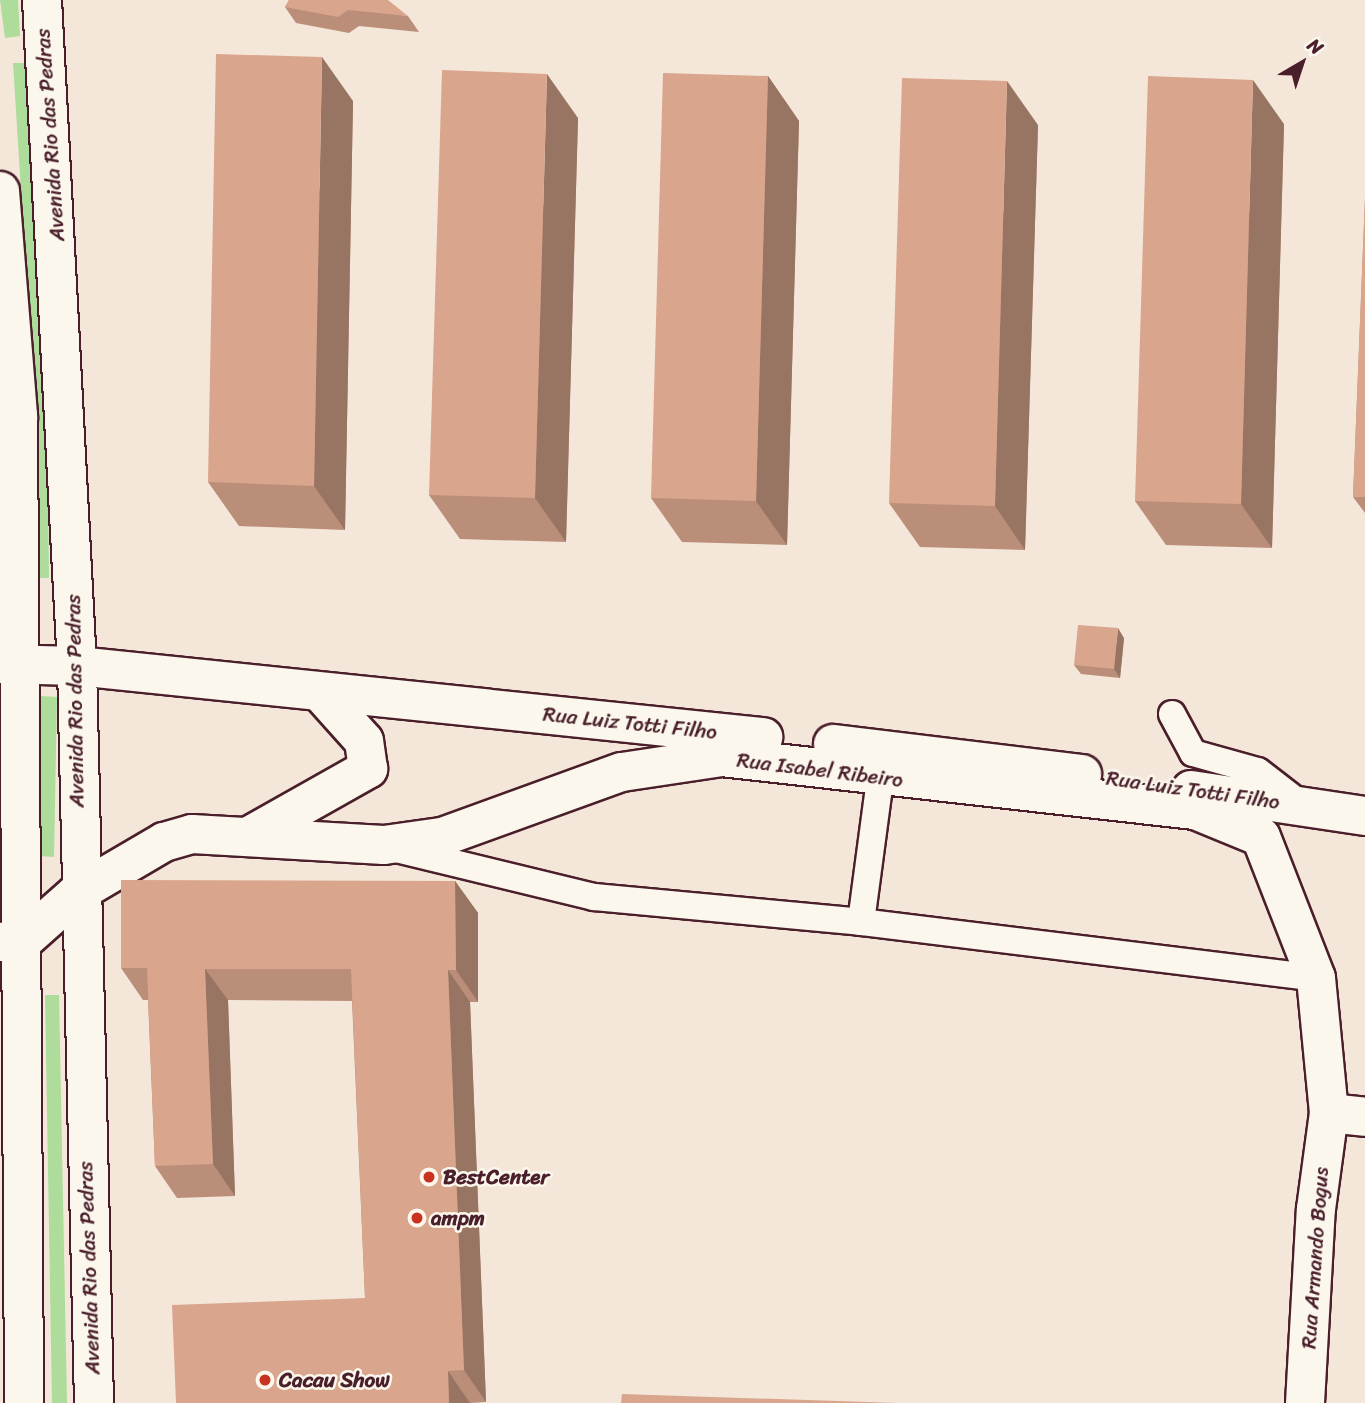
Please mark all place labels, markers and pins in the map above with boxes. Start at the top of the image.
place label: BestCenter [443,1164,549,1190]
marker: BestCenter [421,1169,437,1185]
place label: ampm [431,1205,485,1231]
marker: ampm [409,1210,425,1226]
place label: Cacau Show [279,1367,390,1393]
marker: Cacau Show [257,1372,273,1388]

